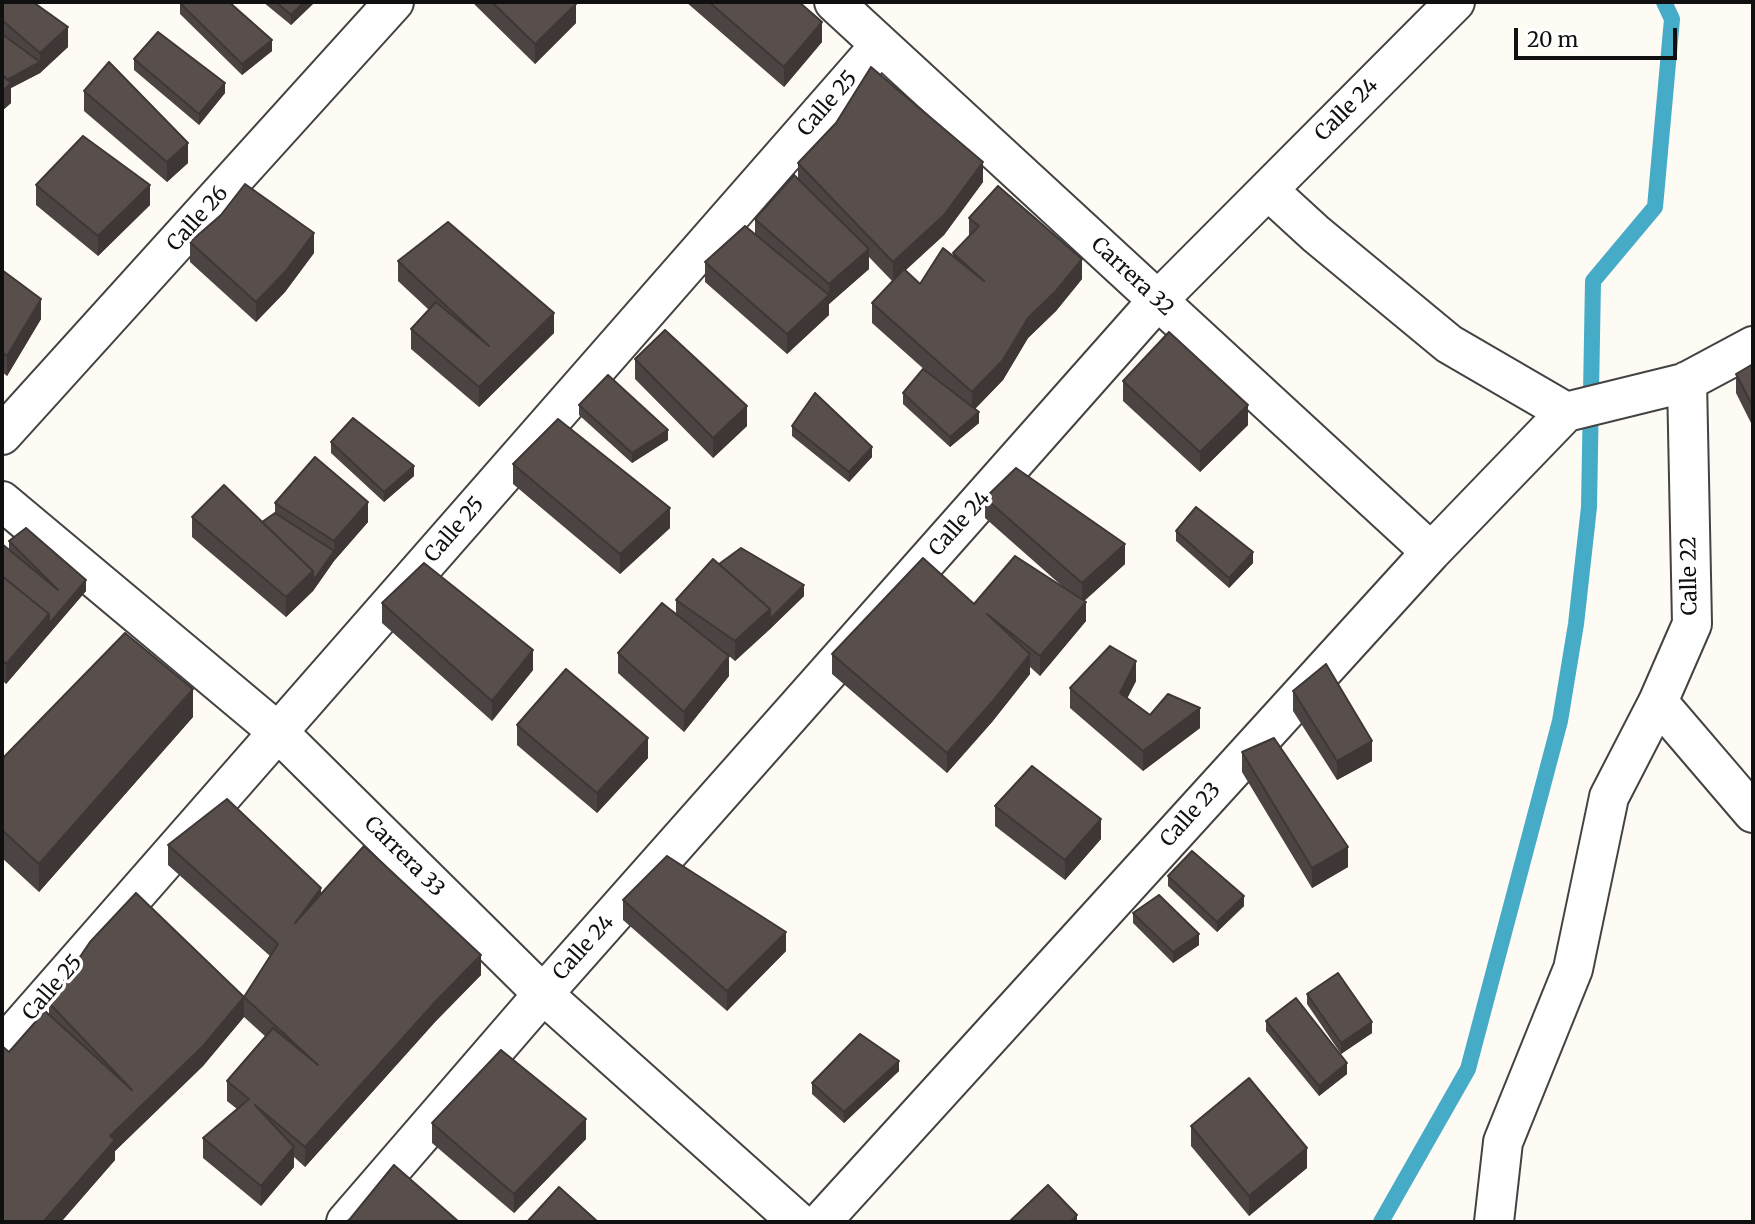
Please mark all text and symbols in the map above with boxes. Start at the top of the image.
scale bar [1517,14,1680,58]
text: 20 m [1527,26,1578,53]
street label: Calle 25 [793,66,863,142]
street label: Calle 24 [1310,73,1384,147]
street label: Calle 26 [162,181,234,257]
street label: Carrera 32 [1085,232,1179,322]
street label: Calle 24 [924,486,996,562]
street label: Calle 25 [420,492,490,568]
street label: Calle 22 [1677,536,1703,616]
street label: Calle 23 [1156,778,1226,852]
street label: Carrera 33 [359,812,449,902]
street label: Calle 24 [548,910,620,986]
street label: Calle 25 [18,950,88,1026]

